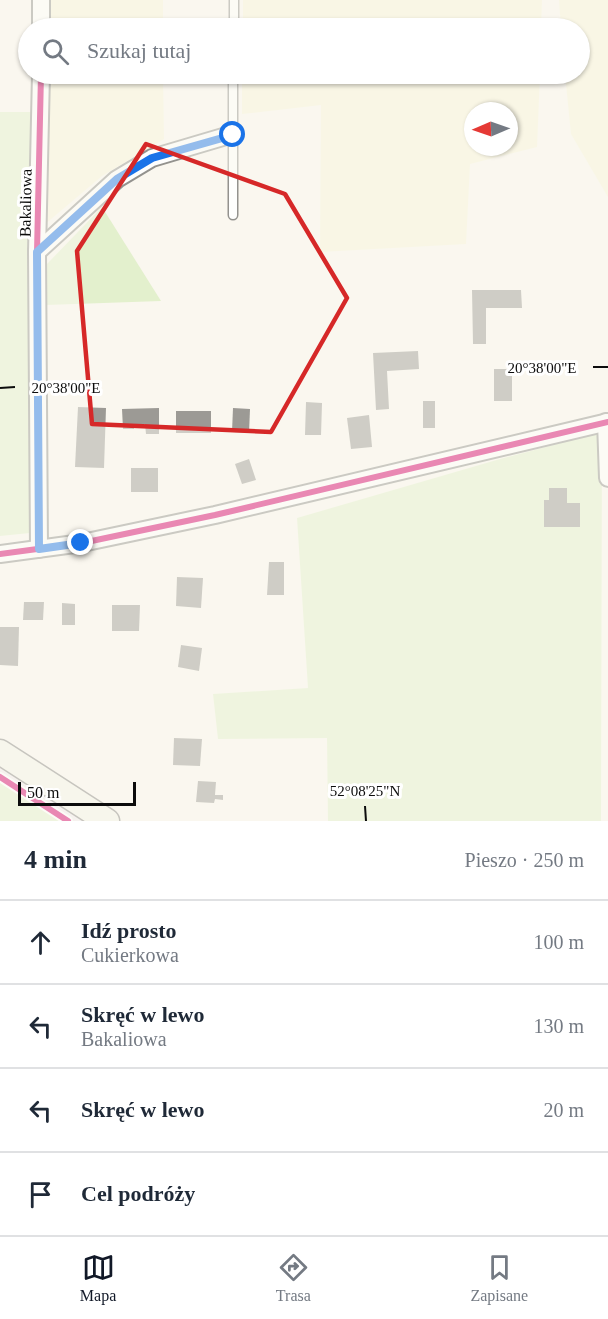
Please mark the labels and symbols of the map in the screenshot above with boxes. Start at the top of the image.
north arrow [464,102,518,156]
route start [219,121,245,147]
street label: Bakaliowa [16,169,35,237]
text: 20°38'00"E [508,360,577,376]
text: 20°38'00"E [32,380,101,396]
route end [67,529,93,555]
scale bar [18,779,136,806]
text: 52°08'25"N [330,783,400,799]

